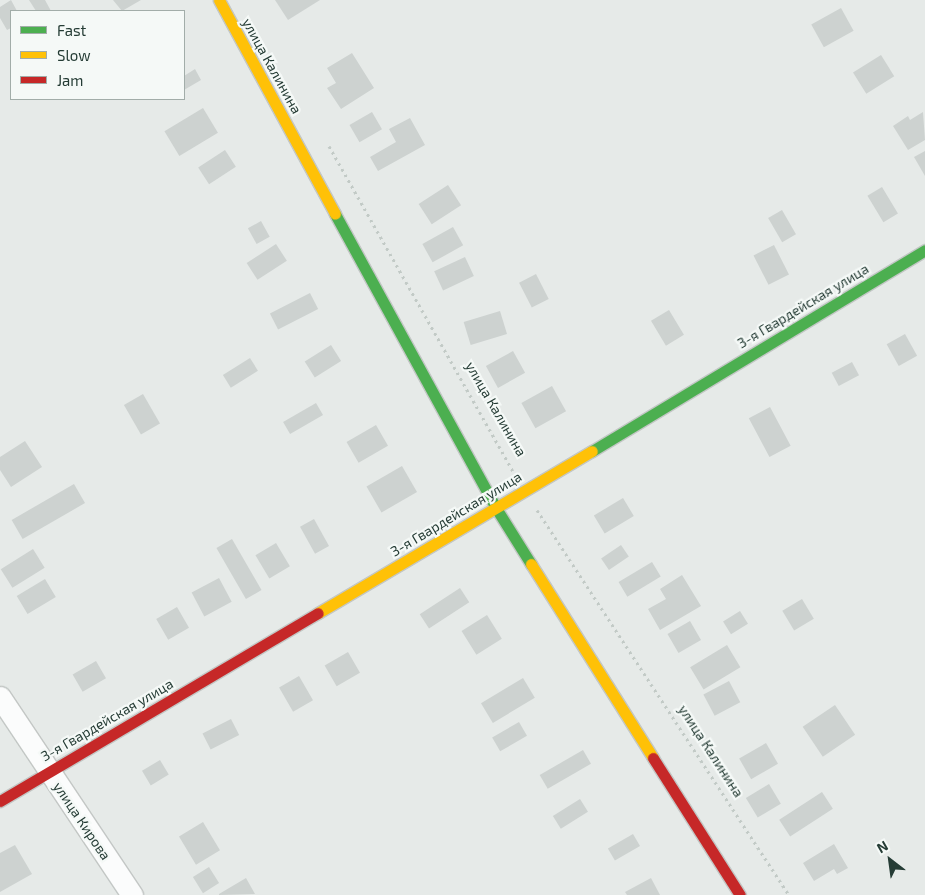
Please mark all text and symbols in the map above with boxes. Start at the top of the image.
legend [10,10,185,100]
street label: улица Калинина [239,15,305,117]
text: Fast [57,21,86,39]
text: Slow [57,46,91,64]
text: Jam [57,71,83,89]
street label: 3-я Гвардейская улица [734,260,872,352]
street label: улица Калинина [462,359,530,459]
street label: 3-я Гвардейская улица [387,468,525,560]
street label: 3-я Гвардейская улица [38,675,176,765]
street label: улица Калинина [675,702,747,800]
street label: улица Кирова [50,779,114,863]
north arrow [865,835,915,885]
text: N [874,837,891,856]

